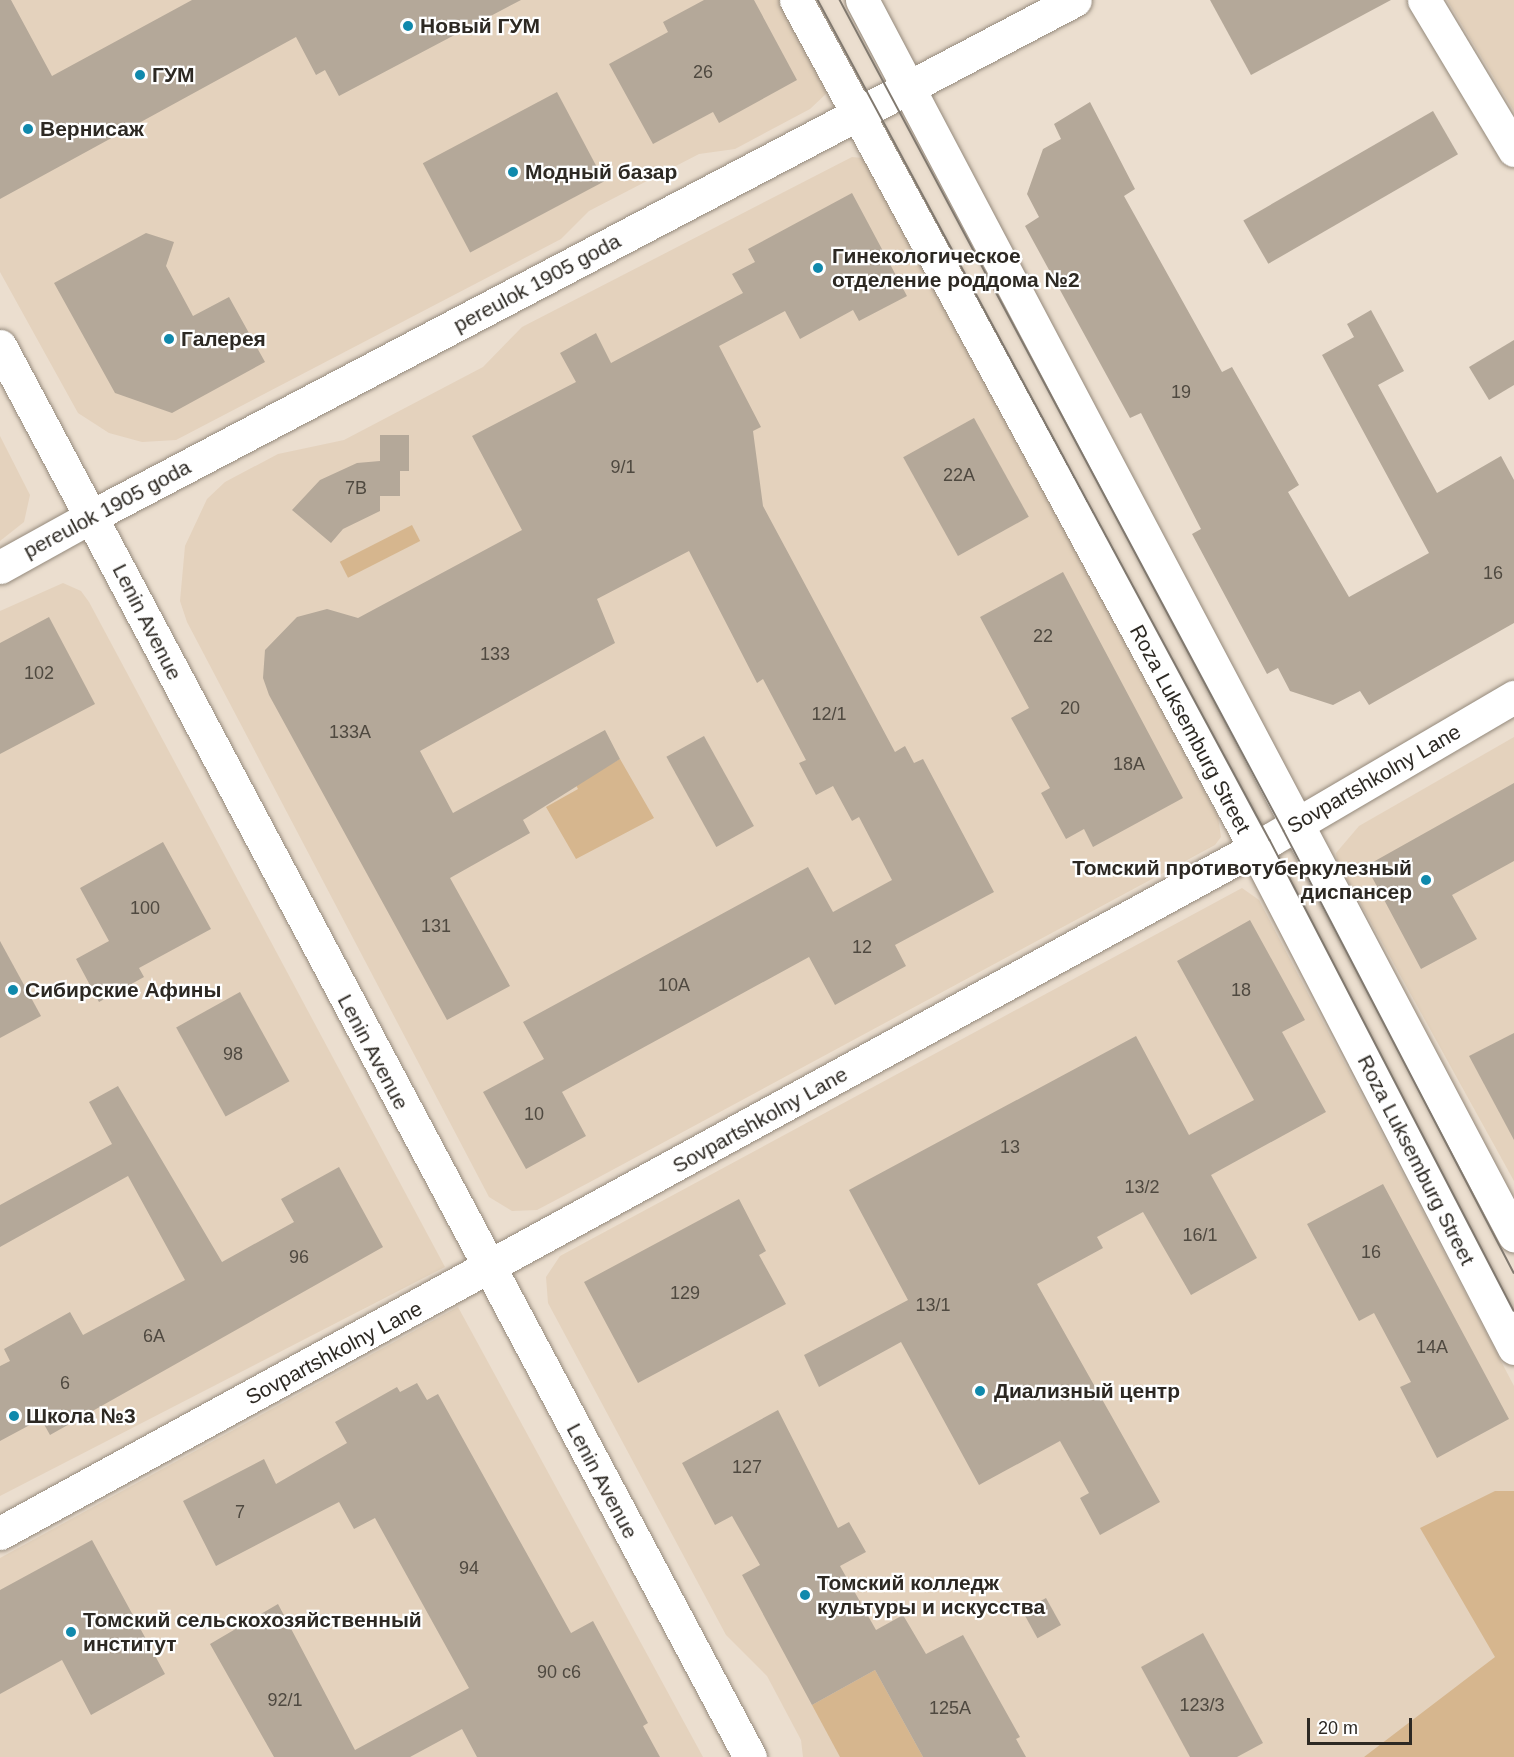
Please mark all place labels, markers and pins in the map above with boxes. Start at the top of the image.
place label: Новый ГУМ [420,13,540,39]
marker: Новый ГУМ [401,19,415,33]
place label: ГУМ [152,62,194,88]
marker: ГУМ [133,68,147,82]
place label: Вернисаж [40,116,144,142]
marker: Вернисаж [21,122,35,136]
place label: Модный базар [525,159,677,185]
marker: Модный базар [506,165,520,179]
place label: Гинекологическое отделение роддома №2 [832,243,1080,293]
marker: Гинекологическое отделение роддома №2 [809,259,827,277]
place label: Галерея [181,326,266,352]
marker: Галерея [162,332,176,346]
place label: Томский противотуберкулезный диспансер [1072,855,1412,905]
marker: Томский противотуберкулезный диспансер [1417,871,1435,889]
place label: Сибирские Афины [25,977,221,1003]
marker: Сибирские Афины [6,983,20,997]
place label: Диализный центр [994,1378,1180,1404]
marker: Диализный центр [971,1382,989,1400]
place label: Школа №3 [26,1403,136,1429]
marker: Школа №3 [7,1409,21,1423]
place label: Томский колледж культуры и искусства [817,1570,1045,1620]
marker: Томский колледж культуры и искусства [798,1588,812,1602]
place label: Томский сельскохозяйственный институт [83,1607,422,1657]
marker: Томский сельскохозяйственный институт [64,1625,78,1639]

